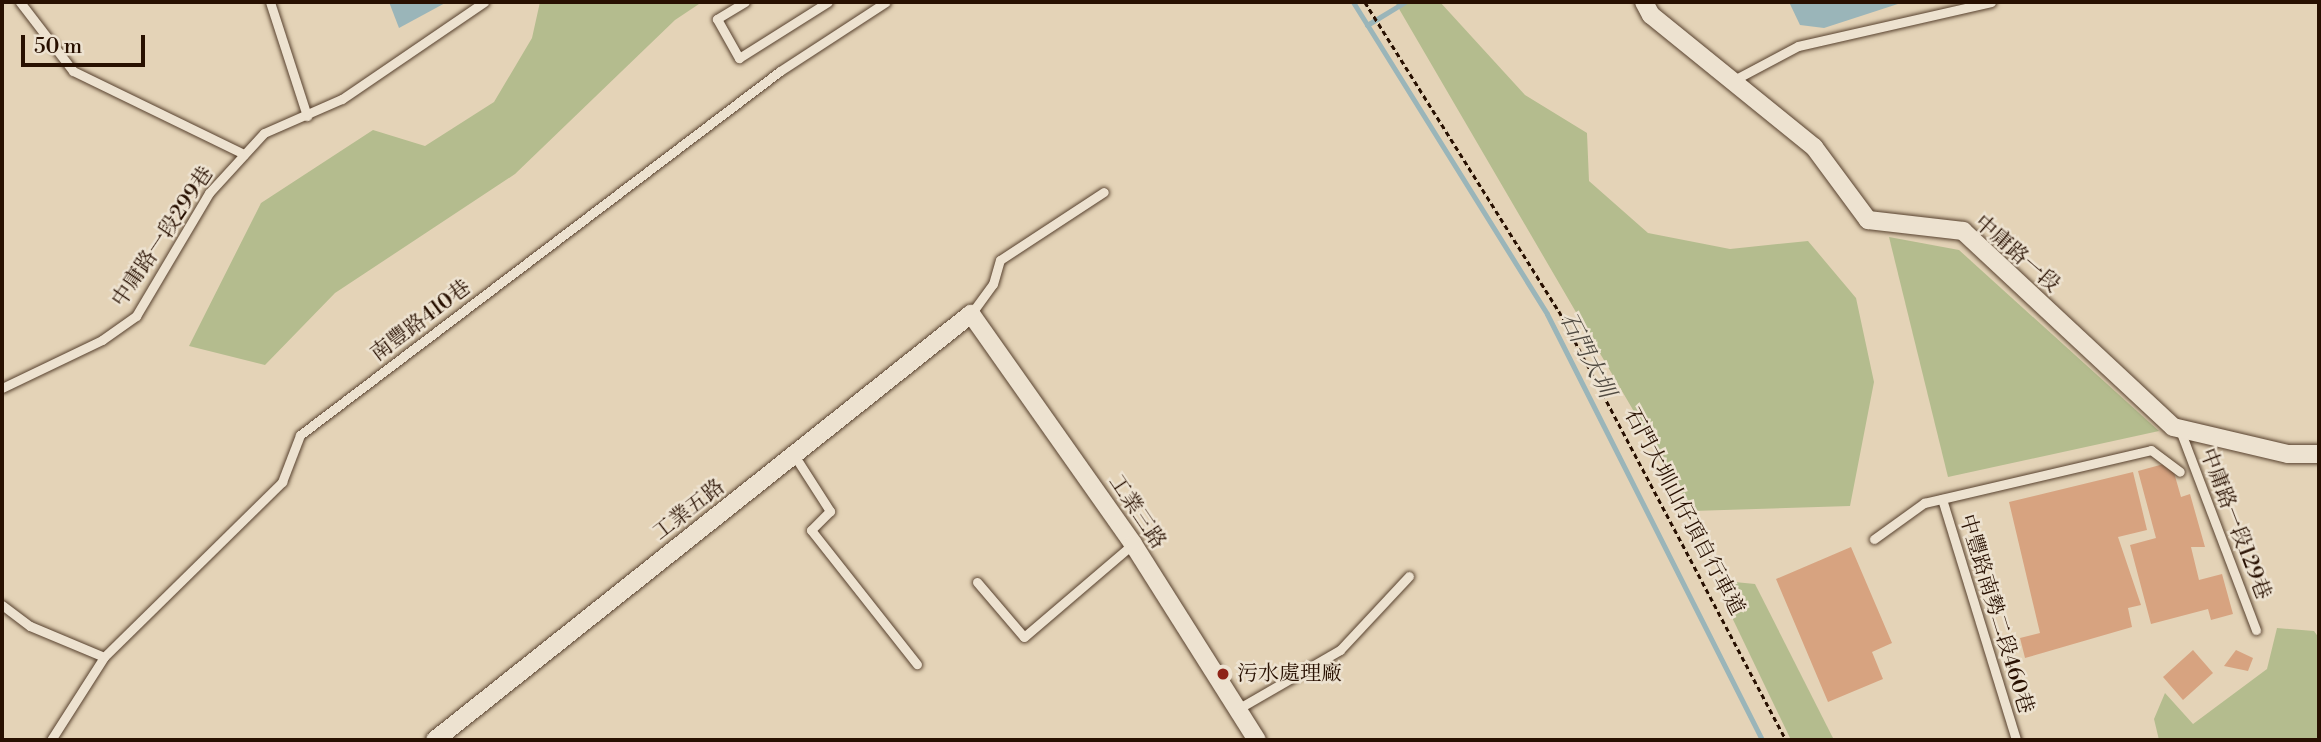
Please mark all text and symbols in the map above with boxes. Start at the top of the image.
scale bar [24,21,149,65]
text: 50 m [34,34,82,60]
street label: 中庸路一段299巷 [107,162,219,312]
street label: 中庸路一段 [1969,210,2065,298]
street label: 南豐路410巷 [366,275,476,367]
water label: 石門大圳 [1554,308,1620,402]
street label: 石門大圳山仔頂自行車道 [1619,404,1749,620]
street label: 中庸路一段129巷 [2195,445,2275,603]
street label: 工業三路 [1103,470,1171,554]
street label: 工業五路 [648,474,730,546]
street label: 中豐路南勢二段460巷 [1954,511,2038,717]
place label: 污水處理廠 [1237,661,1342,687]
marker: 污水處理廠 [1215,666,1231,682]

